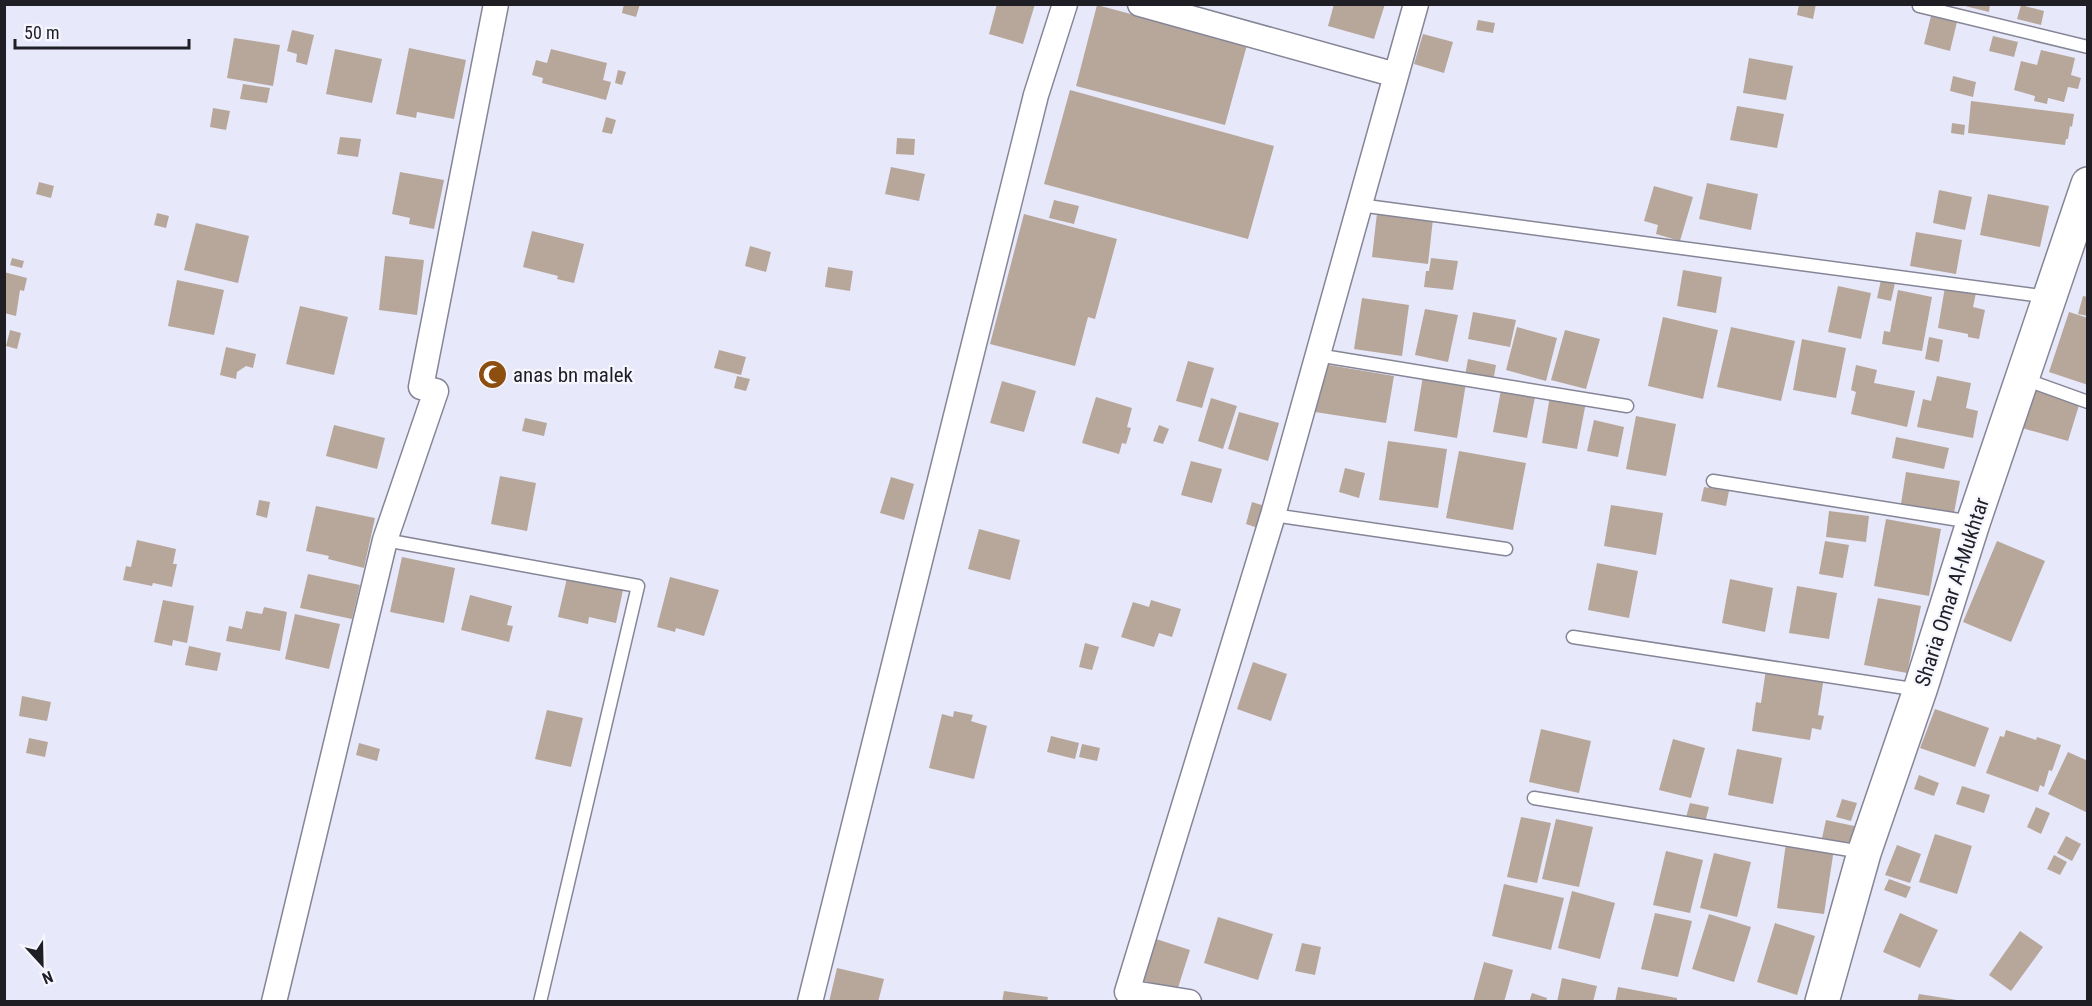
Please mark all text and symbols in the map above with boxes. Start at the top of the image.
scale bar [15,12,189,50]
text: 50 m [24,22,59,43]
mosque icon: anas bn malek [476,359,508,391]
place label: anas bn malek [513,363,634,387]
street label: Sharia Omar Al-Mukhtar [1910,494,1994,690]
north arrow [12,934,72,994]
text: N [39,967,56,988]

